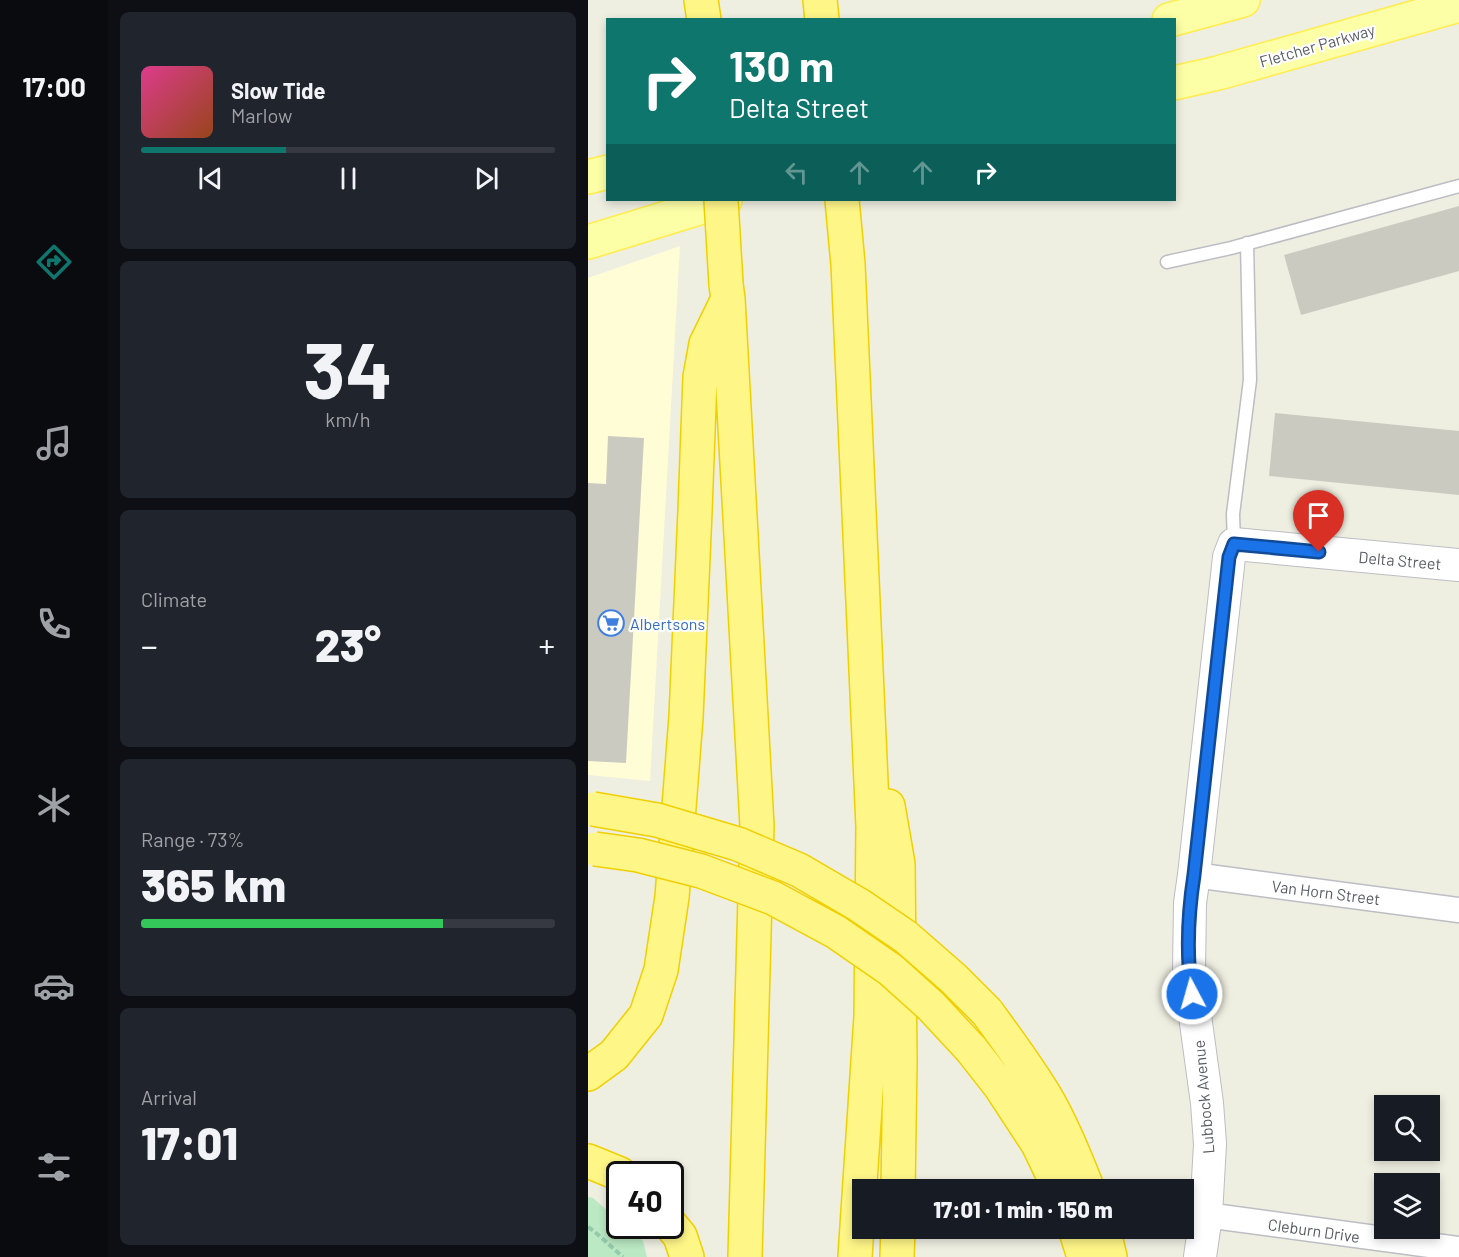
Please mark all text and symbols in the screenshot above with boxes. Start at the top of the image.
street label: Fletcher Parkway [1257,19,1378,71]
text: 130 m [729,40,834,90]
icon: right [630,42,708,120]
text: 17:00 [22,70,86,102]
text: Slow Tide [231,77,326,103]
text: Delta Street [729,91,869,123]
text: Marlow [231,103,292,127]
icon: left [780,156,813,189]
icon: ahead [843,156,876,189]
icon: ahead [906,156,939,189]
icon: right [969,156,1002,189]
icon: previous [194,162,227,195]
icon: pause [332,162,365,195]
icon: next [470,162,503,195]
icon: directions [33,241,75,283]
text: 34 [303,321,393,415]
text: km/h [325,407,371,431]
icon: music [33,422,75,464]
pin [1293,490,1344,552]
icon: arrive [1302,499,1335,532]
street label: Delta Street [1358,547,1442,573]
text: Climate [141,587,207,611]
icon: phone [33,603,75,645]
supermarket icon: Albertsons [596,608,626,638]
place label: Albertsons [630,614,705,633]
text: 23° [315,617,381,671]
text: − [141,625,158,665]
text: + [538,625,555,665]
icon: climate [33,784,75,826]
text: Range · 73% [141,827,245,851]
text: 365 km [141,857,286,911]
street label: Van Horn Street [1271,876,1381,908]
position arrow [1160,962,1224,1026]
icon: car [33,965,75,1007]
street label: Lubbock Avenue [1189,1039,1217,1155]
text: Arrival [141,1085,197,1109]
map controls [1374,1095,1440,1239]
button: search [1374,1095,1440,1161]
text: 17:01 [141,1115,238,1169]
icon: filters [33,1146,75,1188]
speed limit sign: 40 [606,1161,684,1239]
button: layers [1374,1173,1440,1239]
text: 17:01 · 1 min · 150 m [933,1196,1113,1222]
street label: Cleburn Drive [1267,1214,1361,1246]

